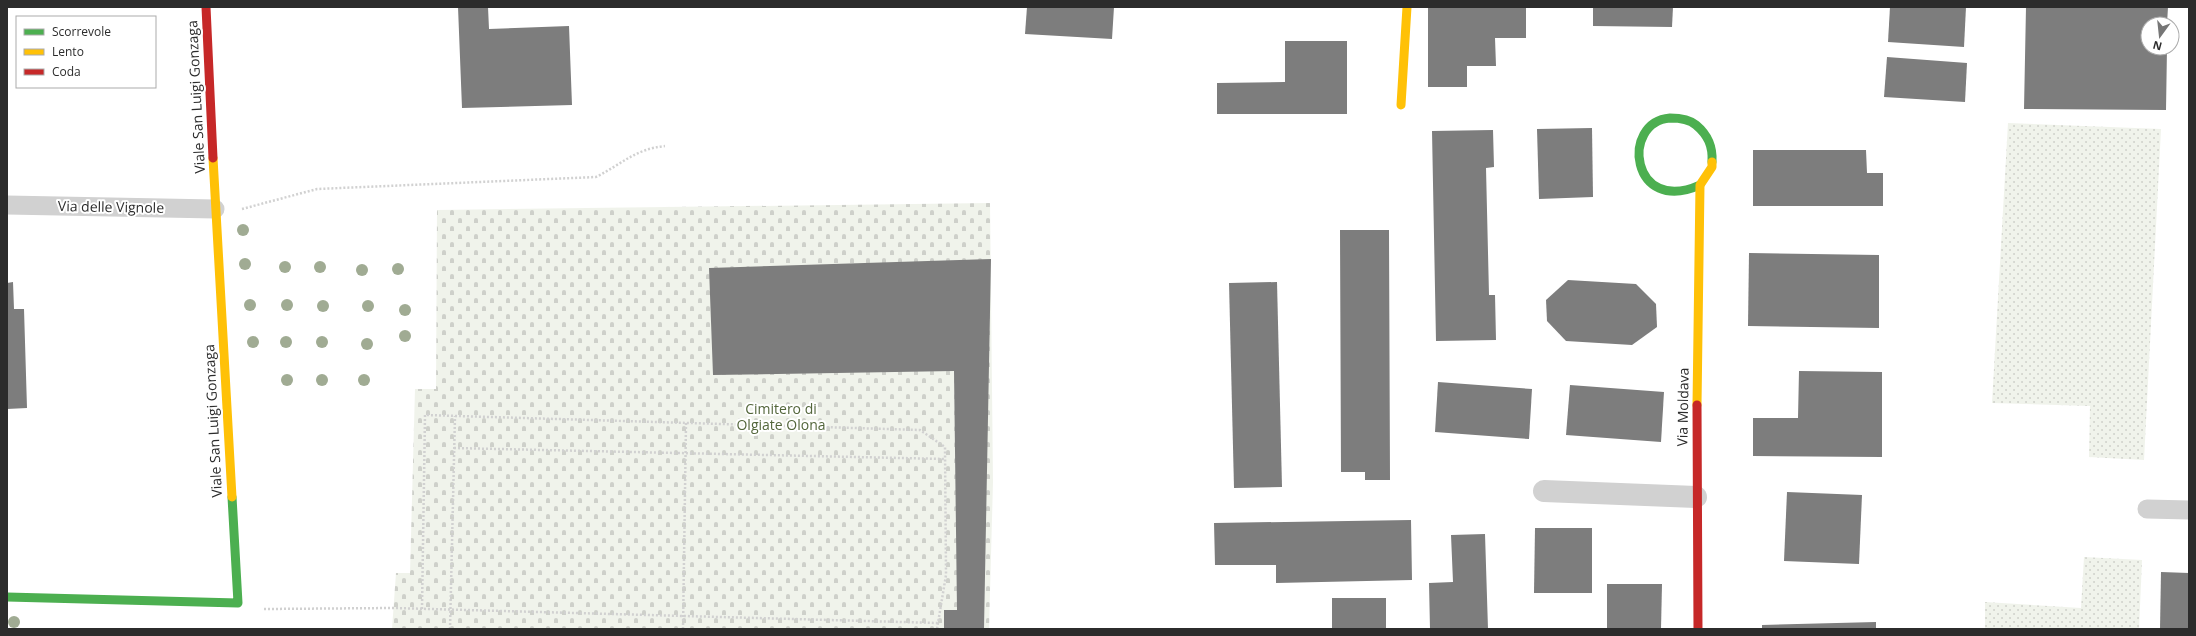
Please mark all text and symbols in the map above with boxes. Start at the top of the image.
legend [16,16,156,88]
north arrow [2140,16,2180,56]
street label: Viale San Luigi Gonzaga [182,20,209,174]
text: Scorrevole [52,23,111,40]
text: N [2151,38,2164,55]
text: Lento [52,43,84,60]
text: Coda [52,63,81,80]
street label: Via delle Vignole [58,196,164,217]
street label: Viale San Luigi Gonzaga [199,344,226,498]
street label: Via Moldava [1672,367,1693,447]
park label: Cimitero di Olgiate Olona [736,399,826,434]

